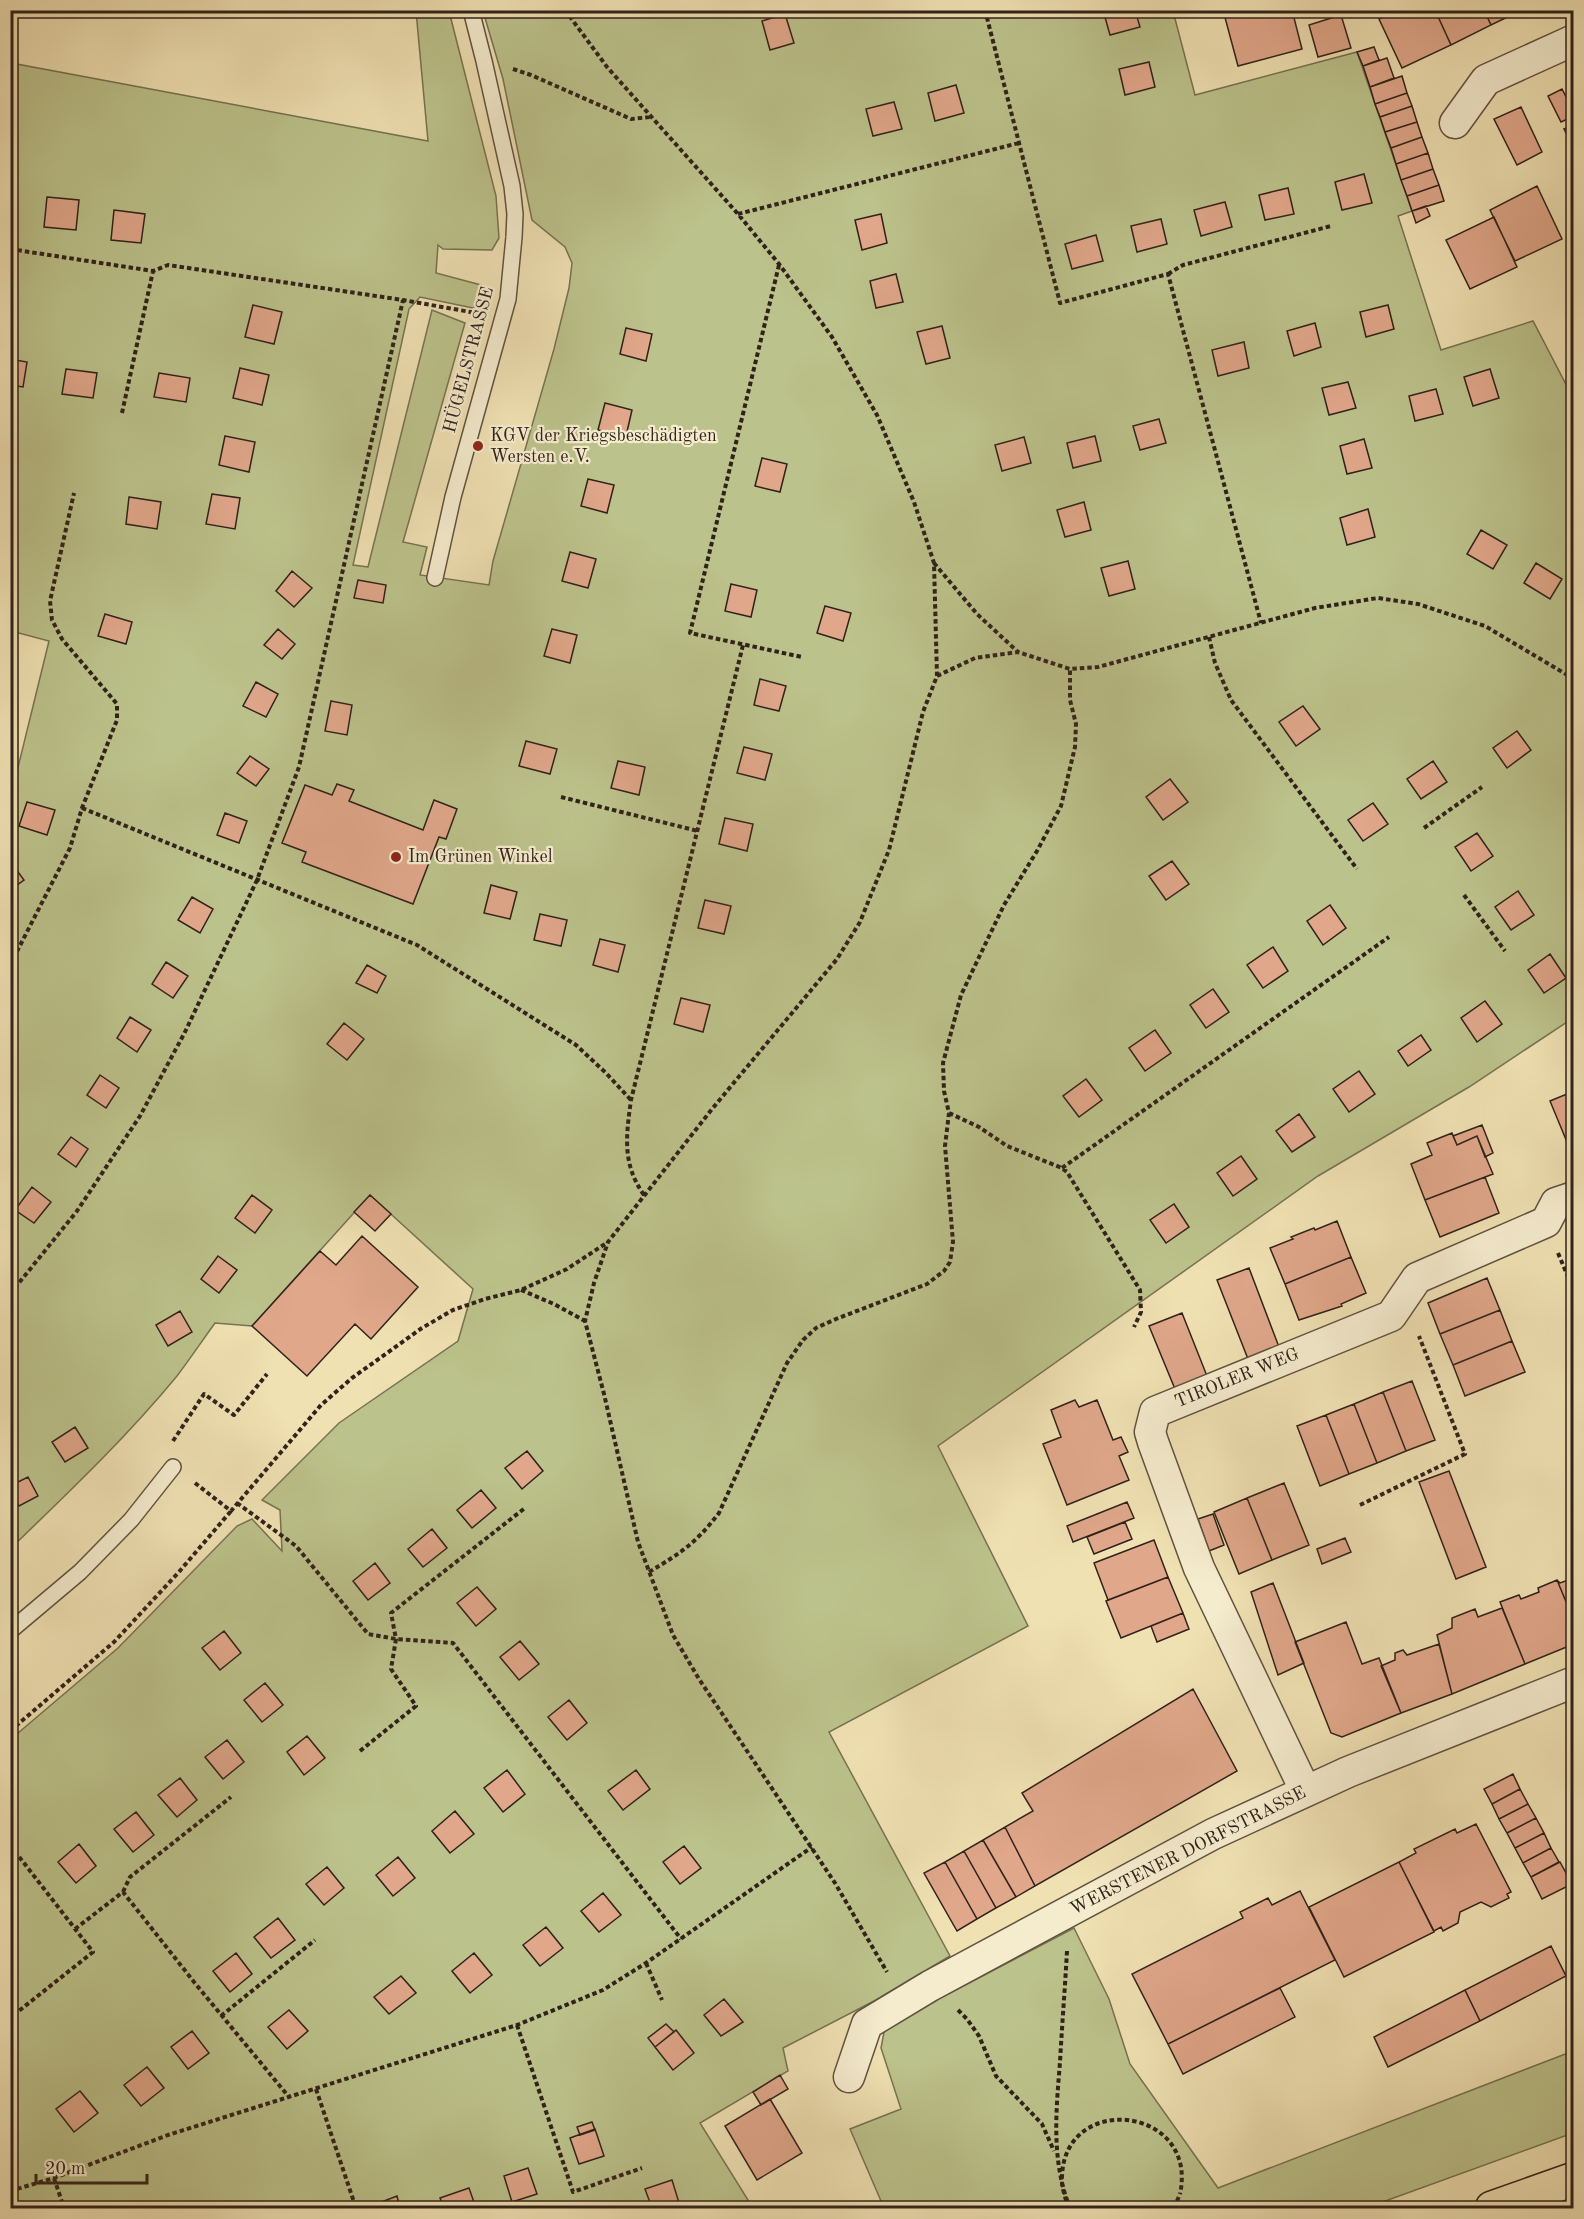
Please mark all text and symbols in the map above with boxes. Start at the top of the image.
street label: HÜGELSTRASSE [437,284,497,435]
place label: KGV der Kriegsbeschädigten Wersten e.V. [490,427,717,466]
marker: KGV der Kriegsbeschädigten Wersten e.V. [471,439,485,453]
place label: Im Grünen Winkel [408,848,553,866]
marker: Im Grünen Winkel [389,850,403,864]
street label: TIROLER WEG [1172,1345,1302,1411]
street label: WERSTENER DORFSTRASSE [1067,1783,1309,1919]
scale bar [36,2147,147,2185]
text: 20 m [45,2160,85,2178]

